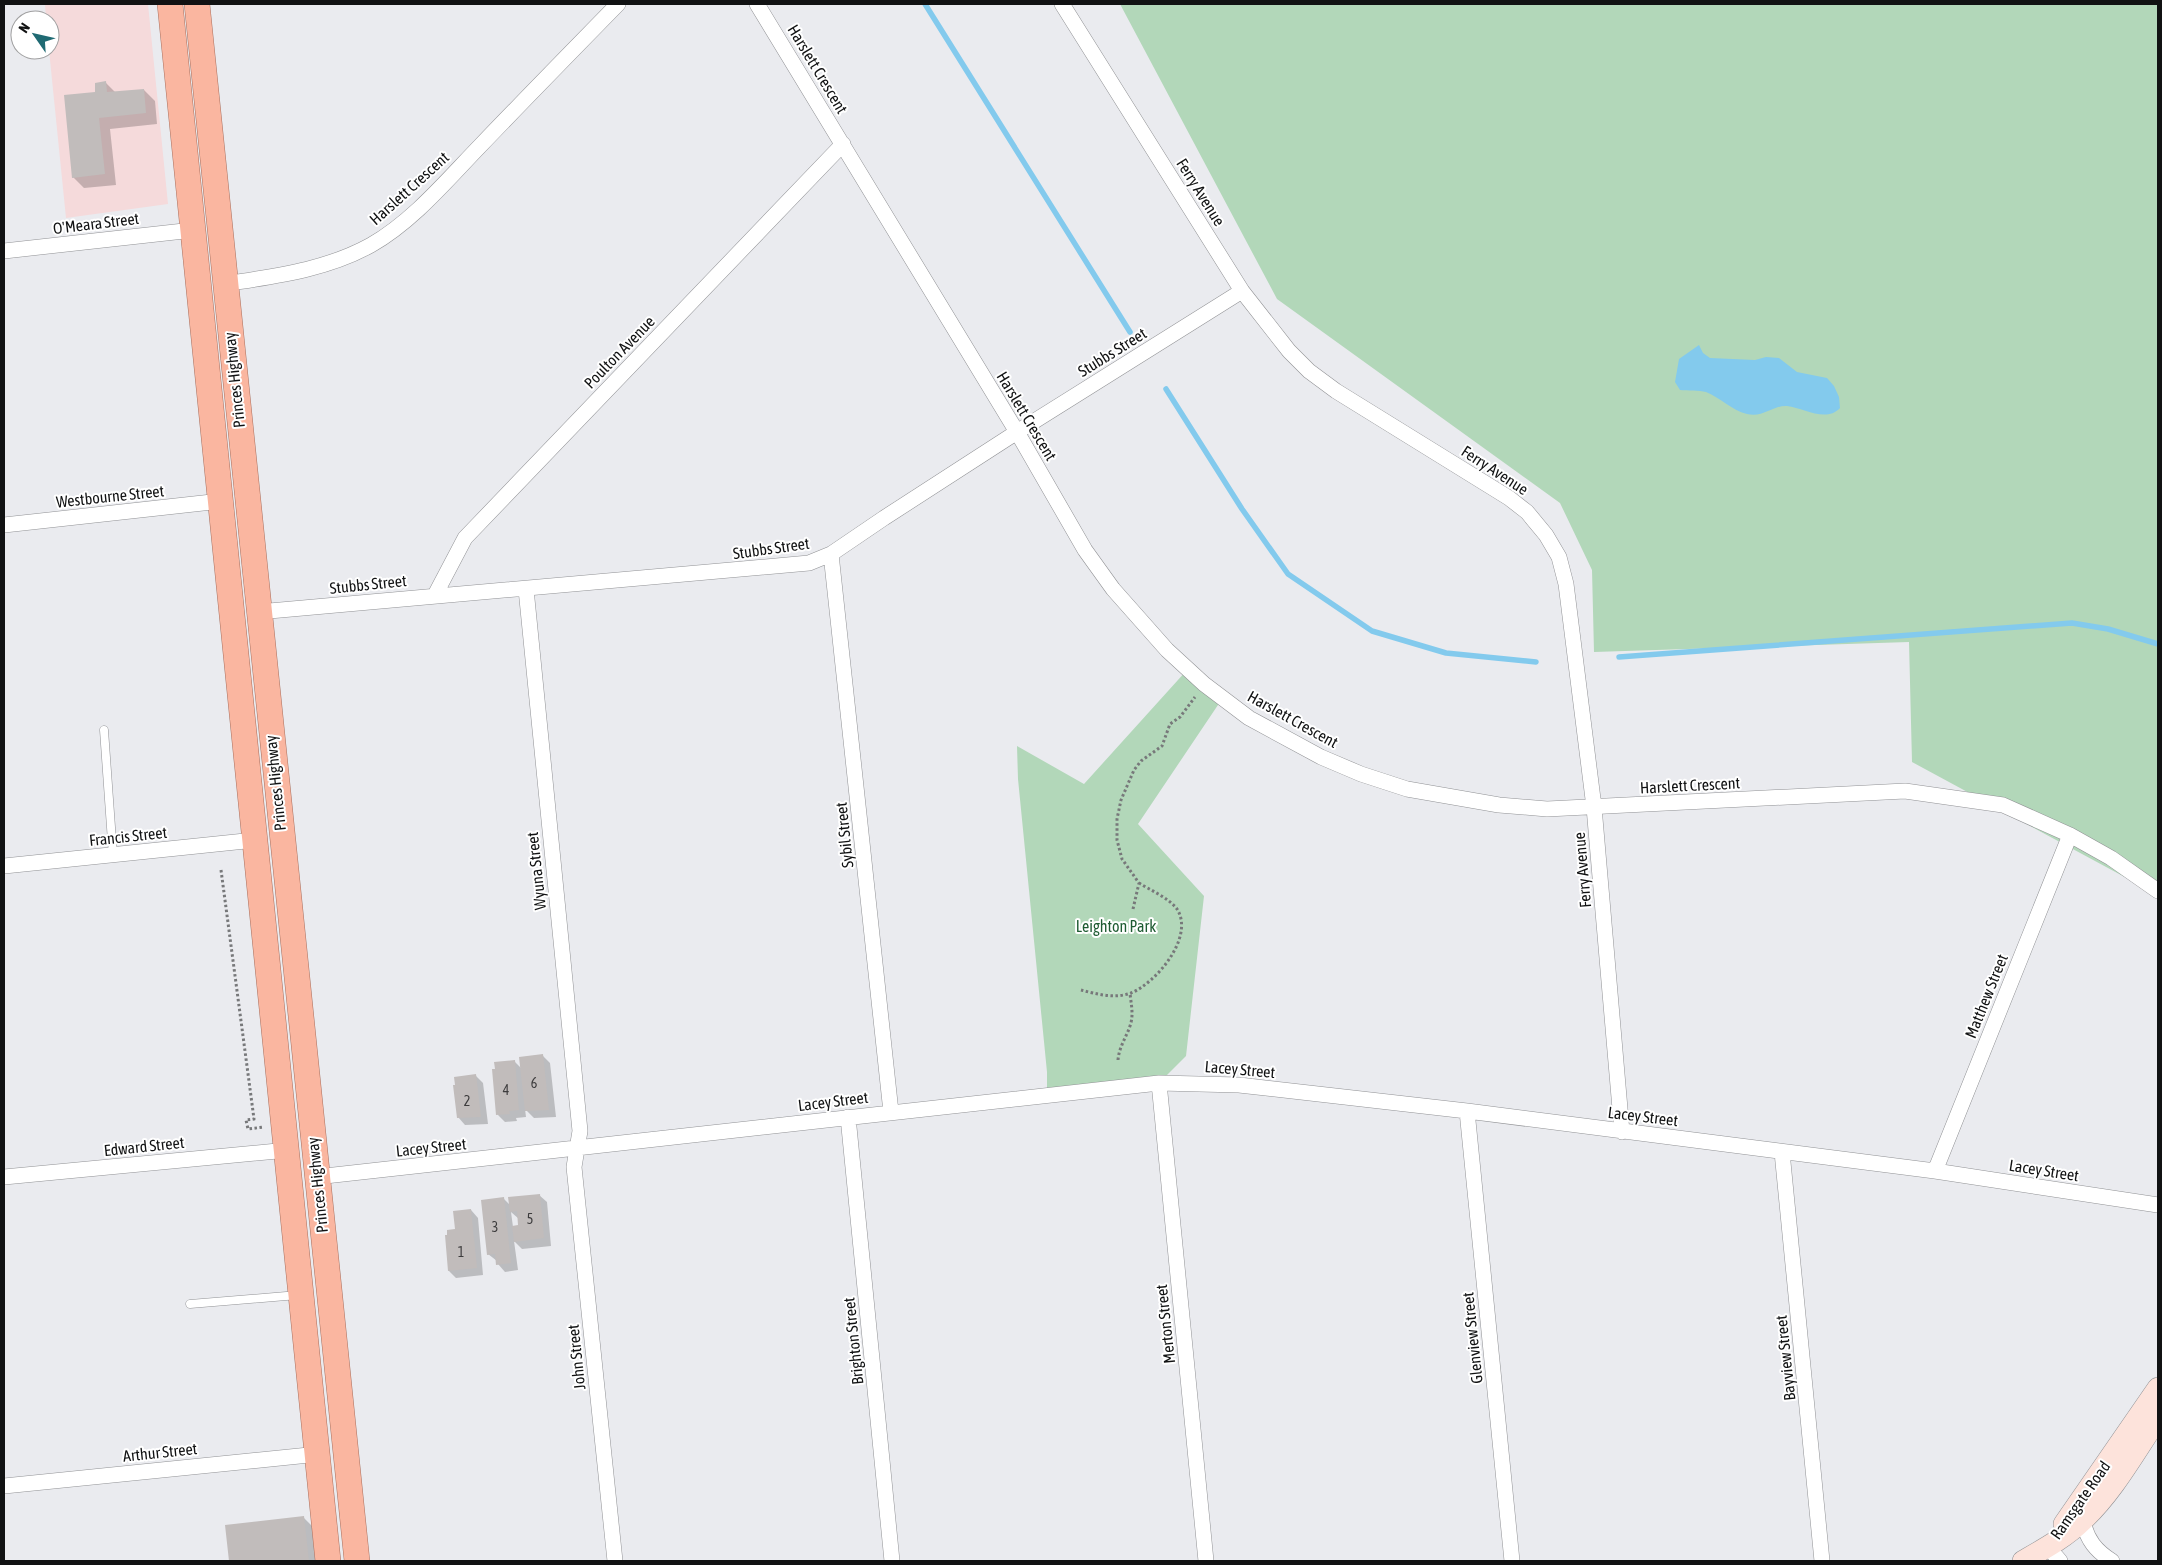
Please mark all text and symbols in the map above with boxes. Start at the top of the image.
north arrow [10,10,60,60]
text: N [15,20,33,36]
street label: Harslett Crescent [784,21,852,117]
street label: Harslett Crescent [366,148,453,228]
street label: Ferry Avenue [1172,155,1229,229]
street label: O'Meara Street [52,209,140,237]
street label: Poulton Avenue [580,312,658,392]
street label: Stubbs Street [1075,324,1150,380]
street label: Princes Highway [220,331,249,429]
street label: Harslett Crescent [993,368,1061,464]
street label: Ferry Avenue [1458,442,1532,499]
street label: Westbourne Street [55,481,165,511]
street label: Stubbs Street [732,534,811,562]
street label: Stubbs Street [329,571,408,597]
street label: Harslett Crescent [1245,687,1342,751]
street label: Princes Highway [261,734,290,832]
street label: Harslett Crescent [1639,773,1741,797]
street label: Sybil Street [832,801,857,869]
street label: Francis Street [88,823,168,849]
street label: Wyuna Street [523,831,550,911]
street label: Ferry Avenue [1570,831,1595,909]
park label: Leighton Park [1076,917,1156,936]
street label: Matthew Street [1961,951,2011,1041]
street label: Lacey Street [1204,1057,1276,1082]
house number: 6 [531,1075,538,1091]
house number: 4 [503,1082,510,1098]
street label: Lacey Street [797,1088,870,1115]
house number: 2 [464,1093,470,1109]
street label: Lacey Street [1607,1103,1679,1130]
street label: Edward Street [103,1133,186,1159]
street label: Lacey Street [395,1134,468,1161]
street label: Princes Highway [303,1136,332,1234]
street label: Lacey Street [2008,1156,2081,1185]
house number: 5 [527,1211,533,1227]
house number: 3 [492,1219,498,1235]
house number: 1 [458,1244,464,1260]
street label: Merton Street [1152,1283,1178,1365]
street label: Glenview Street [1458,1291,1486,1385]
street label: Brighton Street [839,1296,868,1386]
street label: Bayview Street [1772,1314,1799,1402]
street label: John Street [564,1323,588,1390]
street label: Arthur Street [122,1439,198,1465]
street label: Ramsgate Road [2047,1458,2114,1543]

